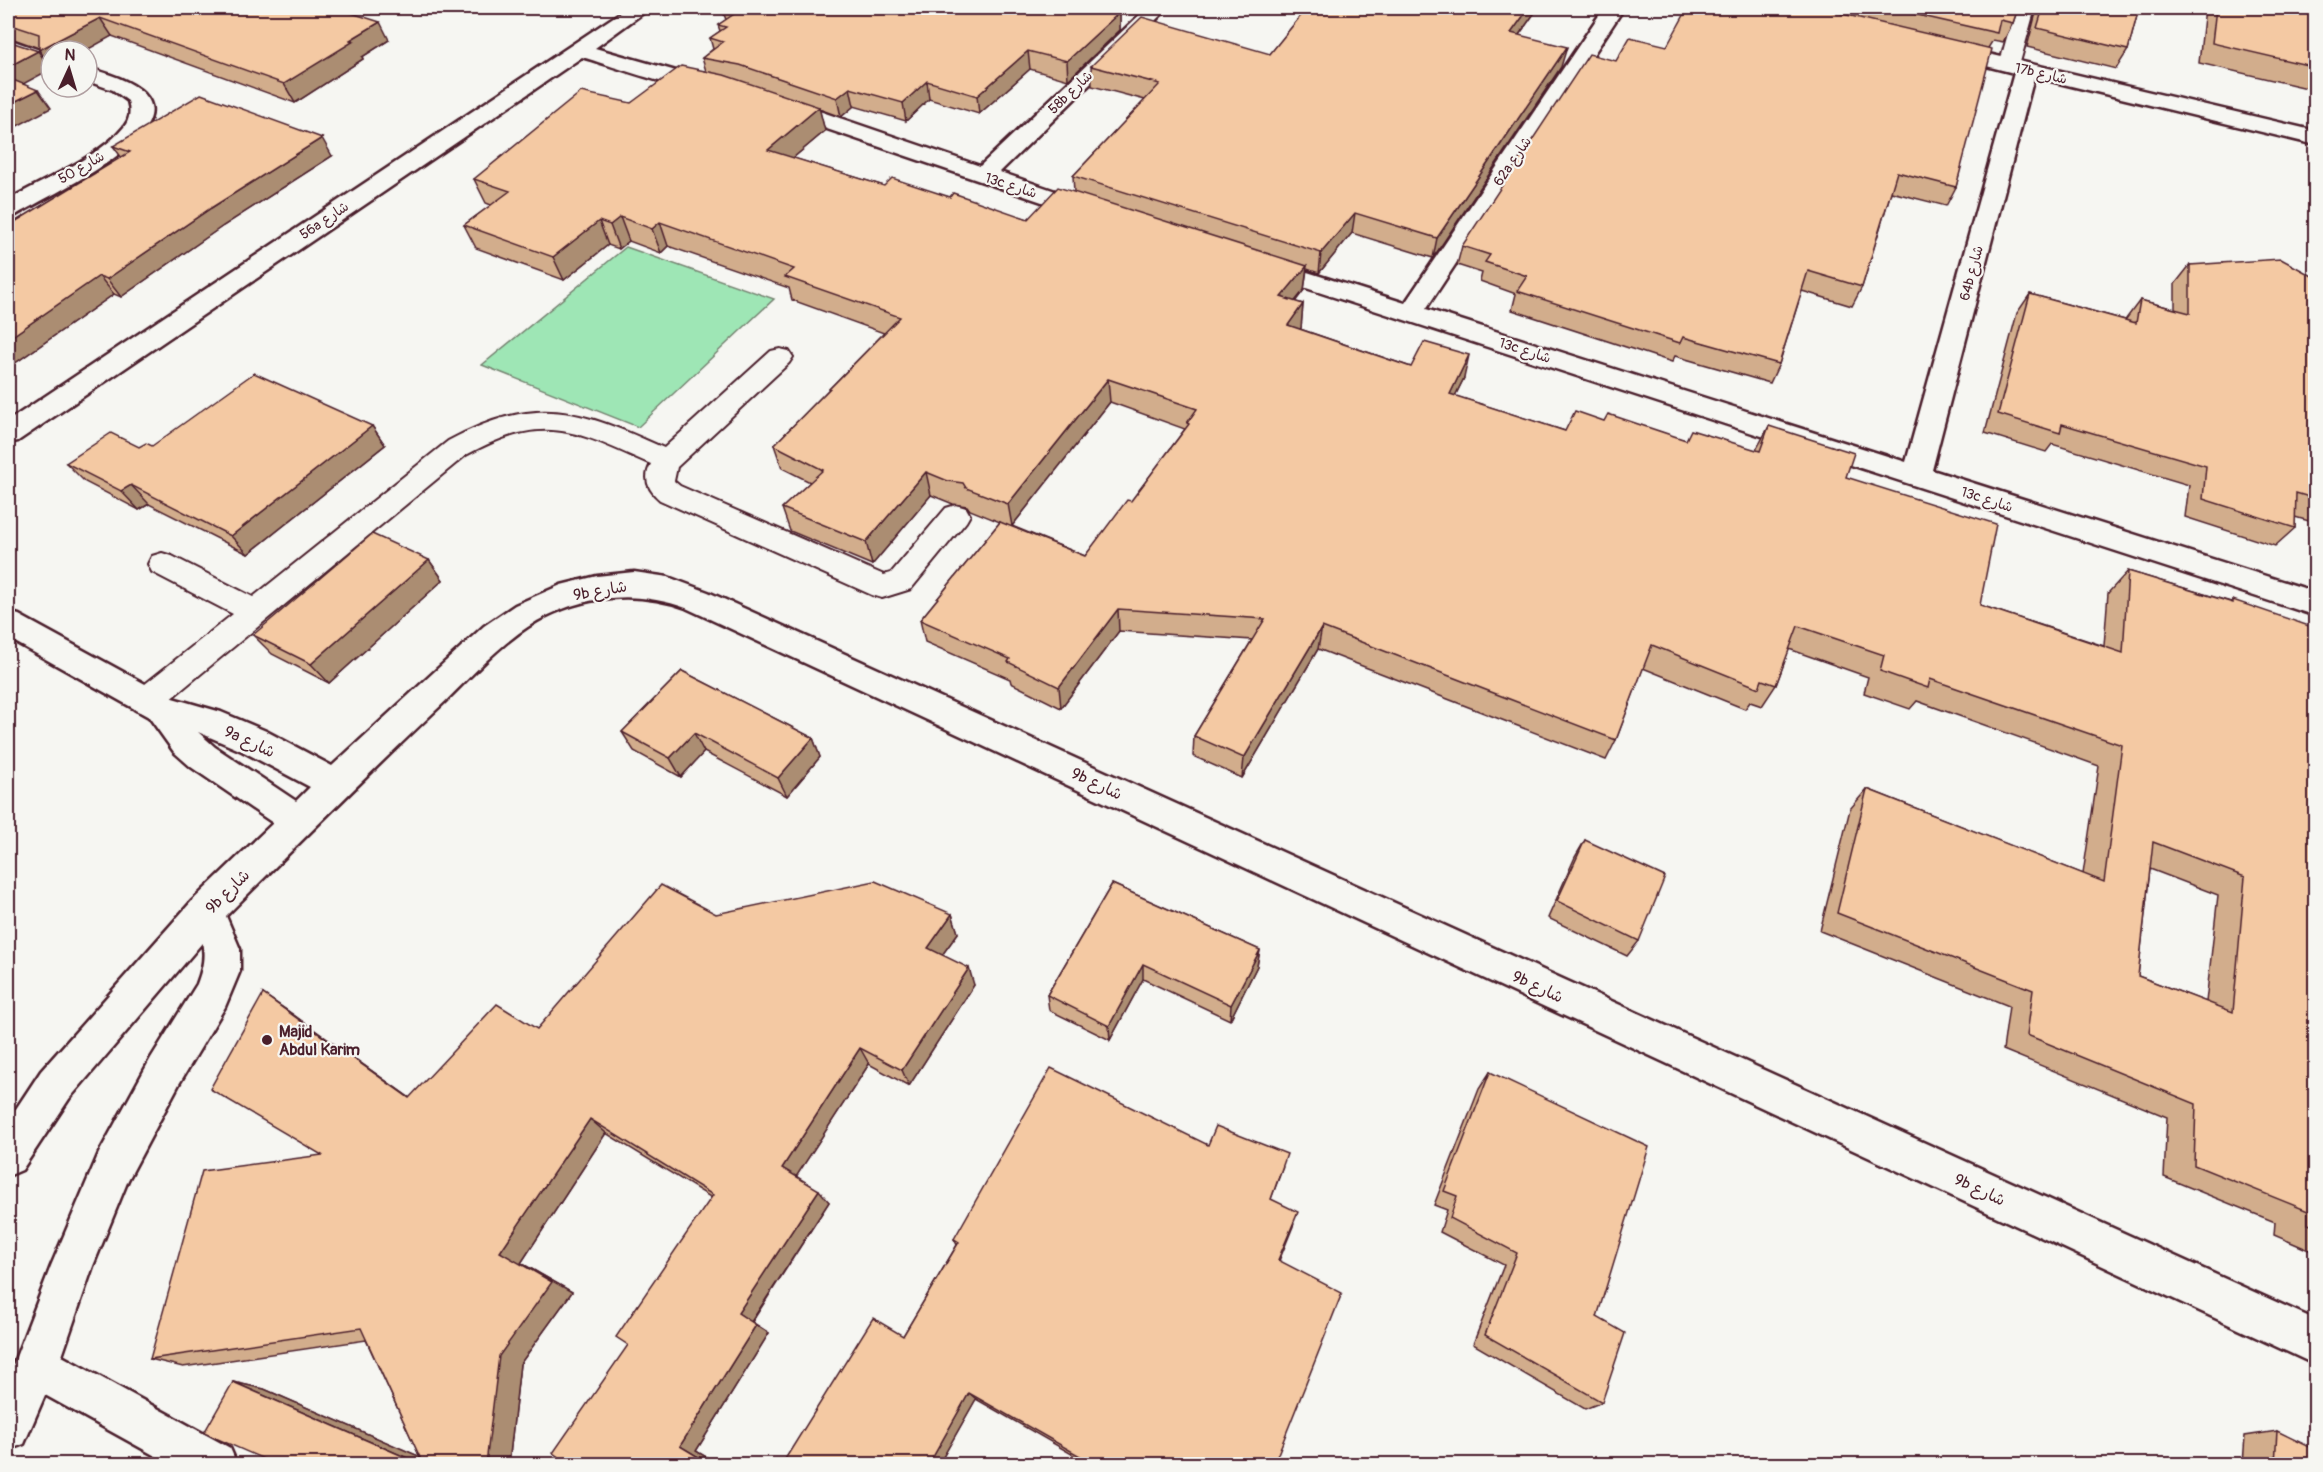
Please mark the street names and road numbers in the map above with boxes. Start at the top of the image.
street label: 17b شارع [2013,59,2069,89]
street label: 58b شارع [1045,67,1097,118]
street label: 62a شارع [1490,133,1536,190]
street label: شارع 50 [55,147,108,188]
street label: 13c شارع [982,169,1039,203]
street label: 56a شارع [296,198,353,244]
street label: 64b شارع [1956,244,1988,303]
street label: 13c شارع [1496,334,1553,368]
street label: 13c شارع [1958,483,2015,517]
street label: 9b شارع [572,576,629,607]
street label: 9a شارع [221,721,278,763]
street label: 9b شارع [1067,763,1125,805]
street label: 9b شارع [201,865,255,919]
street label: 9b شارع [1508,966,1566,1008]
street label: 9b شارع [1950,1169,2008,1211]

